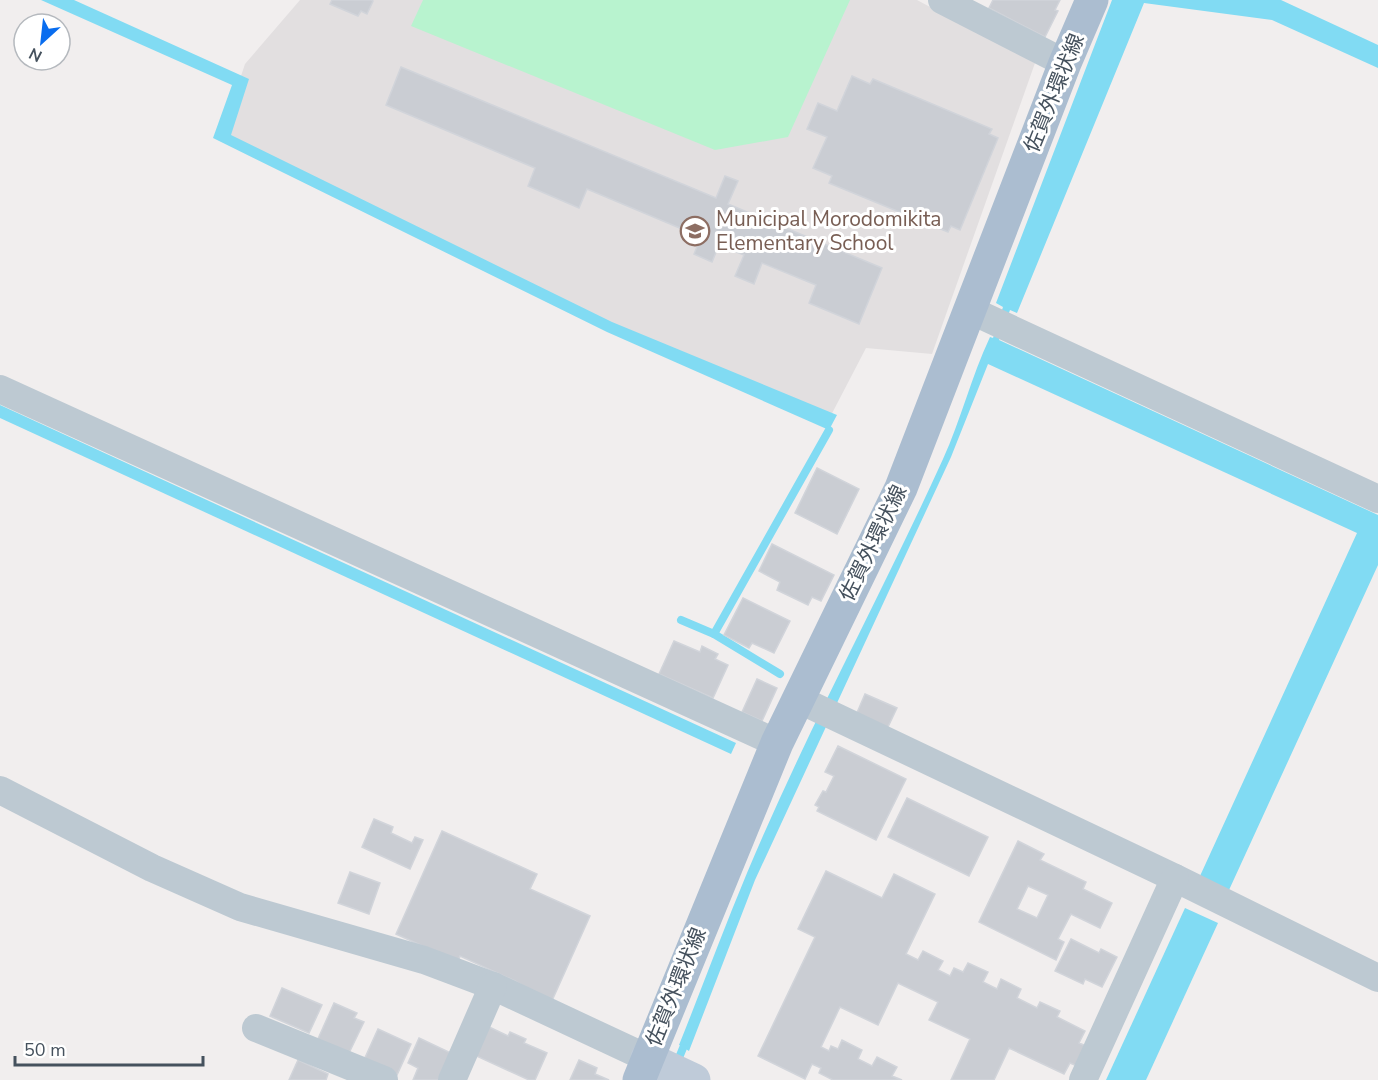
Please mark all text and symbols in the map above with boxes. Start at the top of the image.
north arrow [12,12,72,72]
street label: 佐賀外環状線 [1017,29,1091,157]
text: N [25,42,46,67]
place label: Municipal Morodomikita Elementary School [716,205,941,257]
school or university icon: Municipal Morodomikita Elementary School [679,215,711,247]
street label: 佐賀外環状線 [833,480,913,606]
street label: 佐賀外環状線 [639,923,713,1051]
scale bar [15,1029,202,1067]
text: 50 m [24,1038,66,1062]

